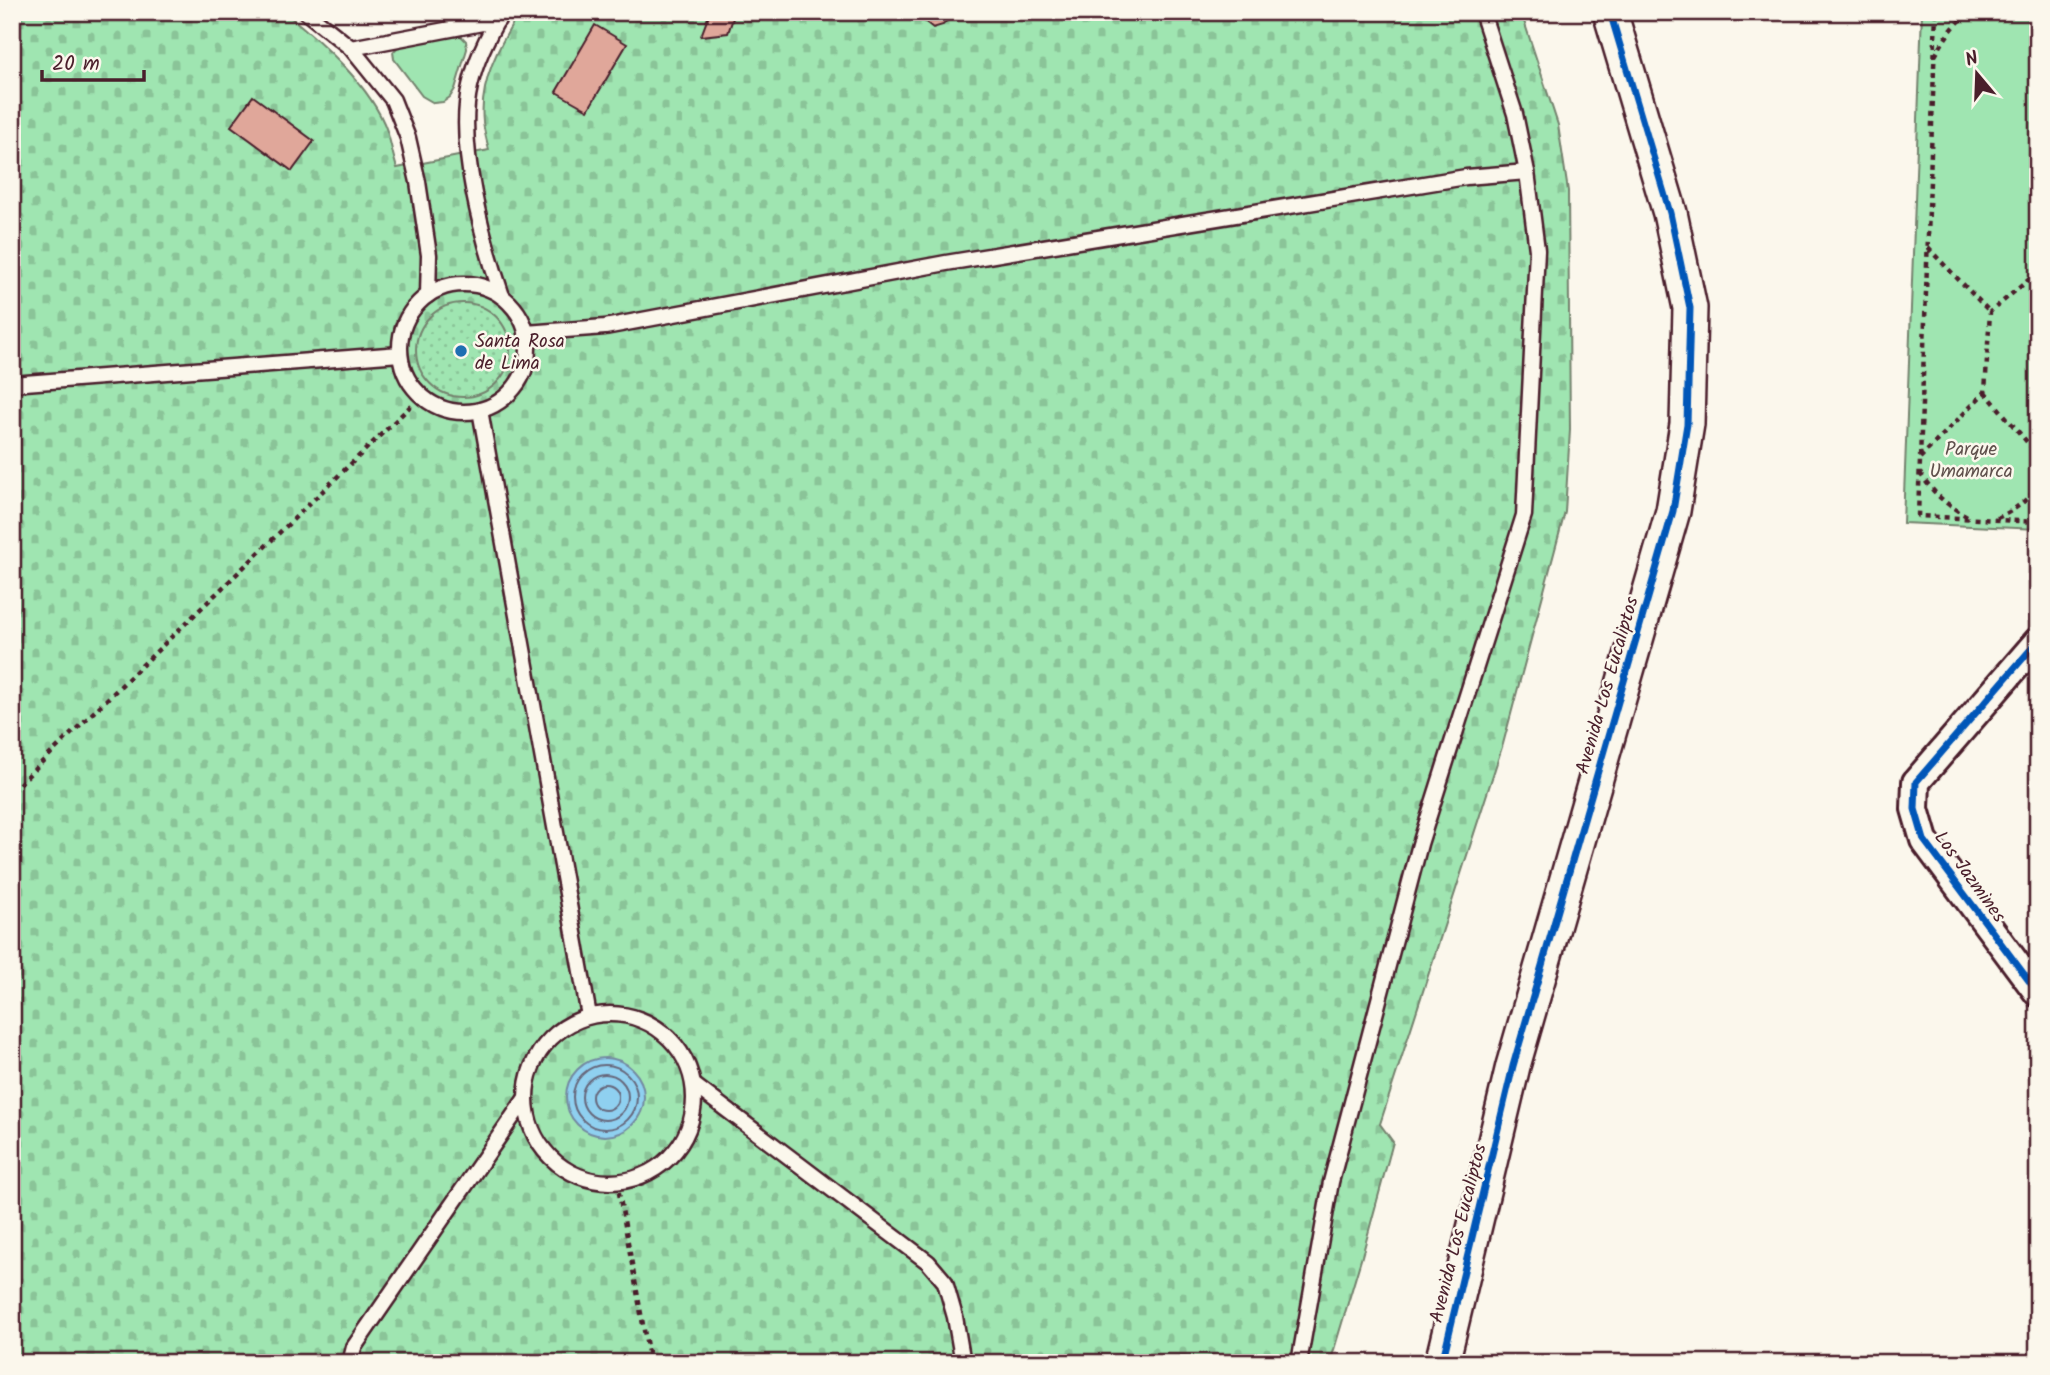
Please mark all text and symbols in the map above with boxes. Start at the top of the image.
scale bar [42,38,144,82]
north arrow [1941,38,2011,108]
text: N [1962,44,1983,76]
text: 20 m [52,48,100,81]
place label: Santa Rosa de Lima [475,327,565,379]
marker: Santa Rosa de Lima [453,343,469,359]
park label: Parque Umamarca [1929,435,2013,487]
street label: Avenida Los Eucaliptos [1568,593,1648,778]
street label: Los Jazmines [1926,825,2013,929]
street label: Avenida Los Eucaliptos [1422,1141,1496,1326]

